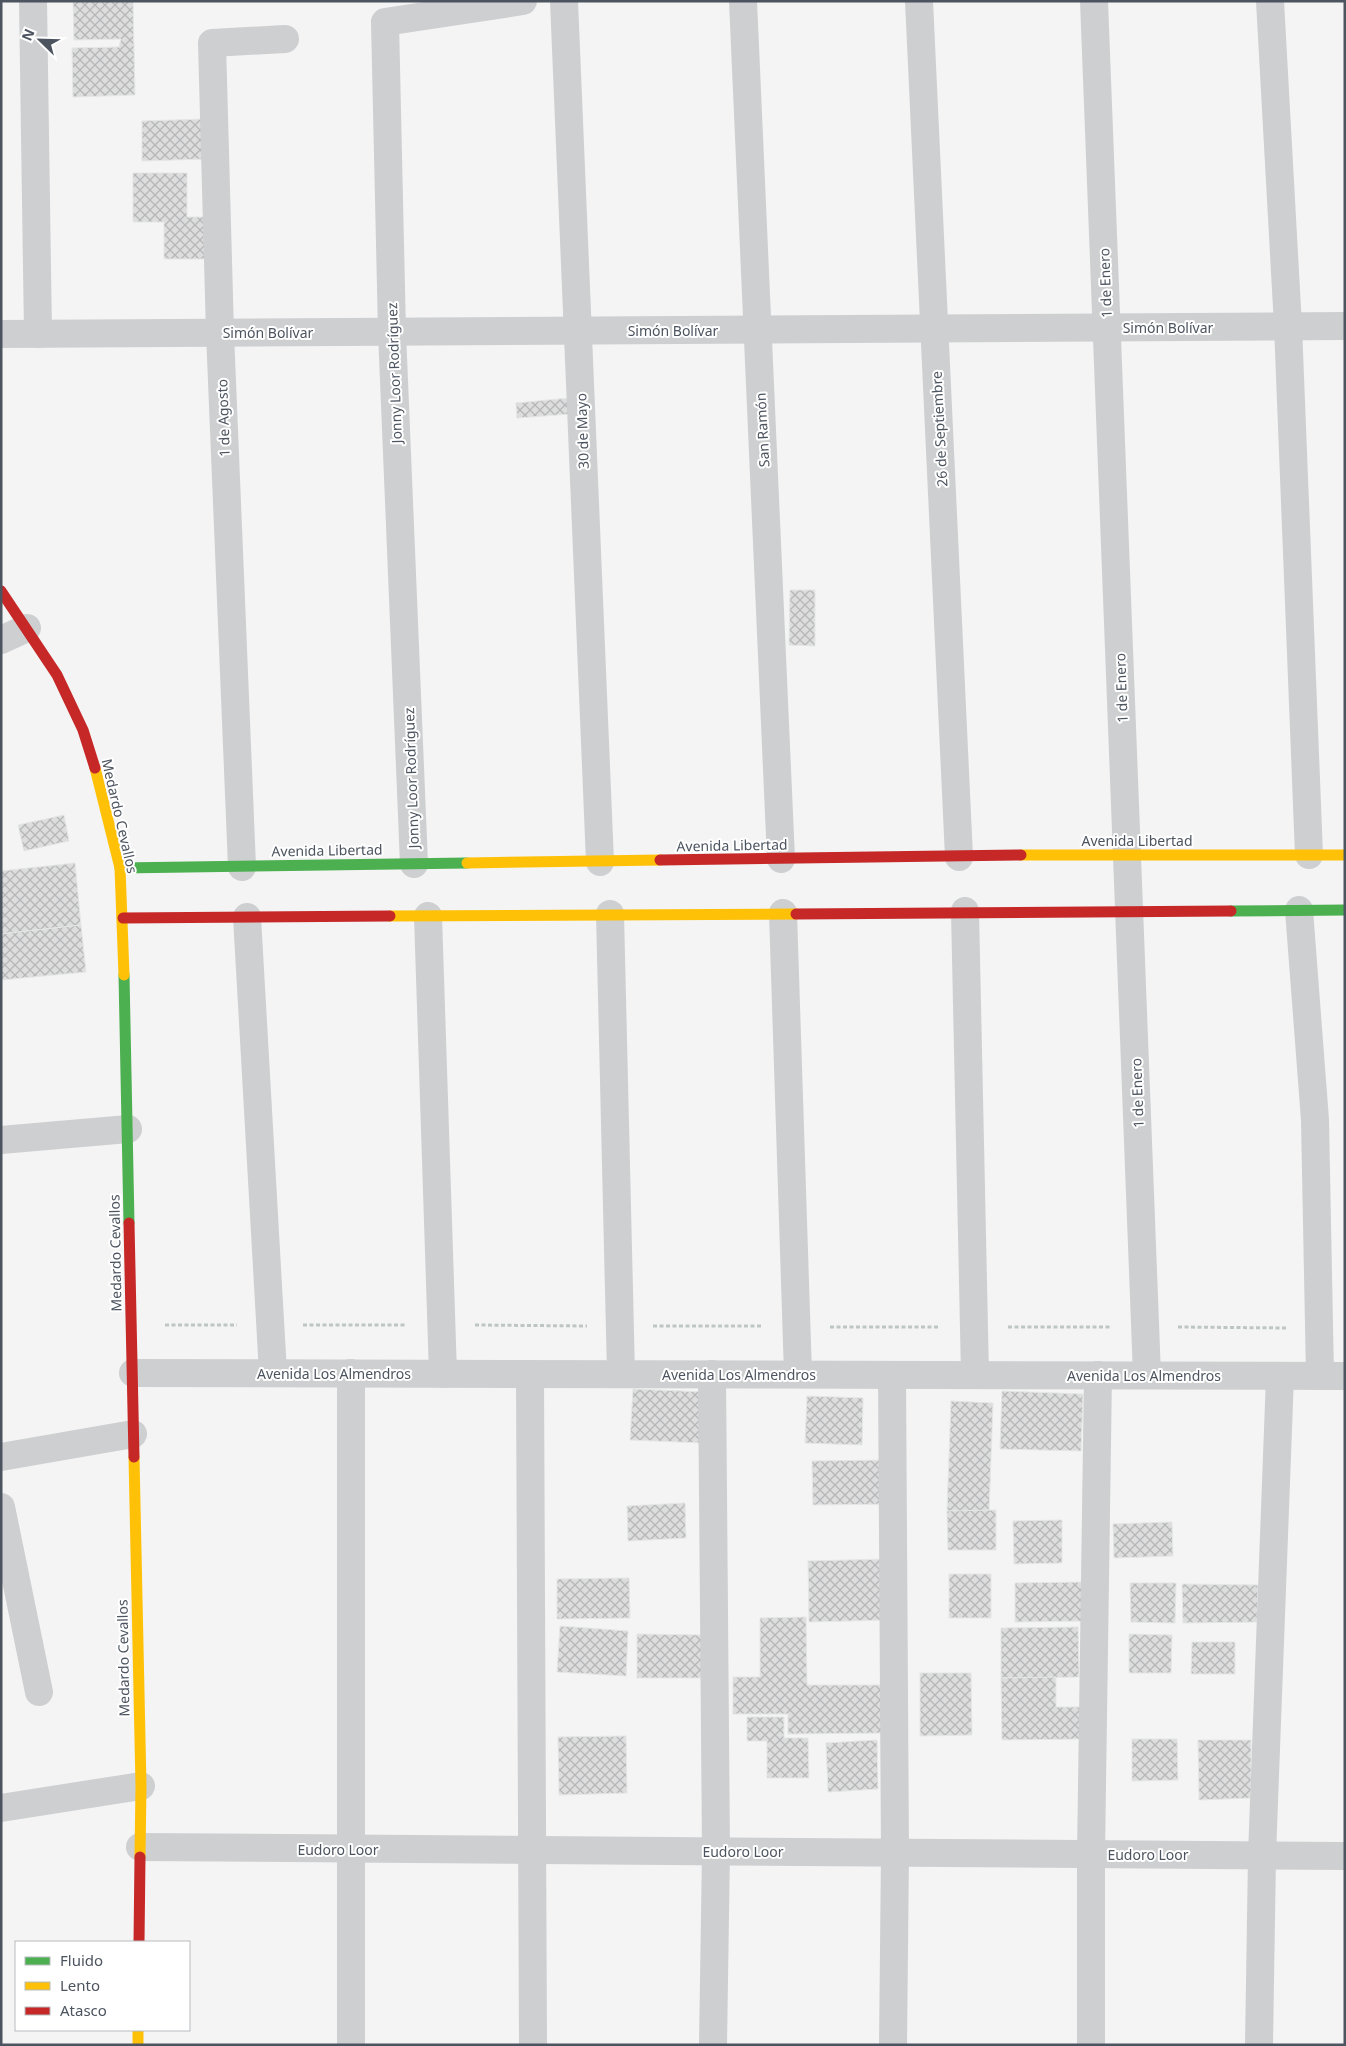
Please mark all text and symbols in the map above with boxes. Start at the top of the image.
north arrow [15,15,65,65]
text: N [17,26,39,44]
street label: 1 de Enero [1094,248,1116,318]
street label: Jonny Loor Rodríguez [382,302,406,446]
street label: Simón Bolívar [1123,318,1214,337]
street label: Simón Bolívar [628,321,719,340]
street label: Simón Bolívar [223,323,314,342]
street label: 26 de Septiembre [926,371,952,487]
street label: 1 de Agosto [212,379,234,457]
street label: San Ramón [751,392,773,468]
street label: 30 de Mayo [571,393,593,469]
street label: 1 de Enero [1110,653,1132,723]
street label: Jonny Loor Rodríguez [399,707,423,851]
street label: Medardo Cevallos [98,757,142,875]
street label: Avenida Libertad [1081,831,1193,850]
street label: Avenida Libertad [676,835,788,855]
street label: Avenida Libertad [271,840,383,860]
street label: 1 de Enero [1126,1058,1148,1128]
street label: Medardo Cevallos [104,1194,126,1312]
street label: Avenida Los Almendros [257,1364,411,1383]
street label: Avenida Los Almendros [662,1365,816,1384]
street label: Avenida Los Almendros [1067,1366,1221,1385]
street label: Medardo Cevallos [112,1599,134,1717]
street label: Eudoro Loor [297,1840,379,1859]
street label: Eudoro Loor [702,1842,784,1861]
street label: Eudoro Loor [1107,1845,1189,1864]
legend [15,1941,190,2031]
text: Fluido [60,1950,103,1970]
text: Lento [60,1975,100,1995]
text: Atasco [60,2000,107,2020]

